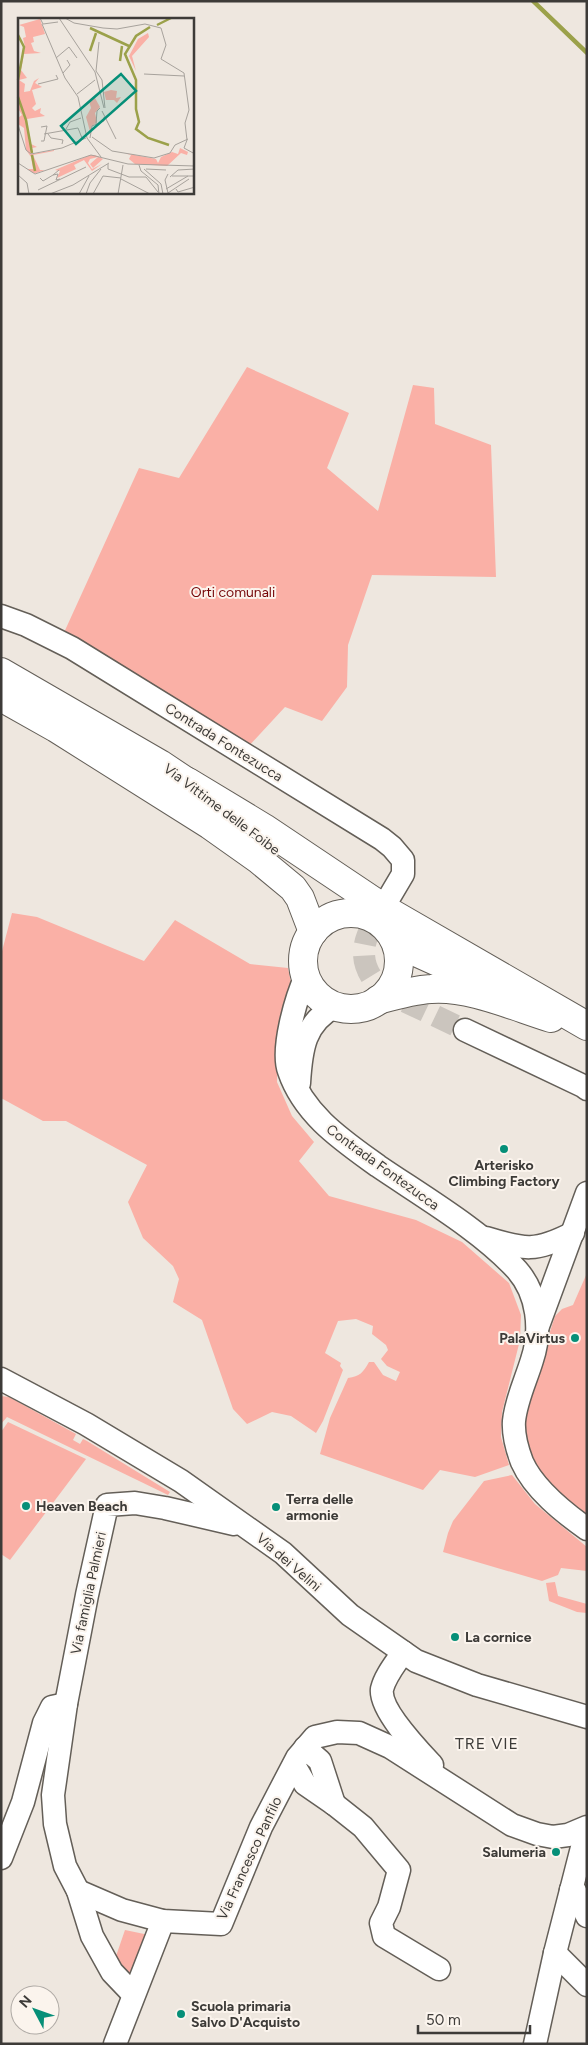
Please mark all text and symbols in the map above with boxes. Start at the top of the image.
inset map [18,18,194,194]
park label: Orti comunali [191,584,275,601]
street label: Contrada Fontezucca [162,699,286,785]
street label: Via Vittime delle Foibe [160,760,283,859]
street label: Contrada Fontezucca [323,1121,442,1214]
marker: Arterisko Climbing Factory [498,1143,510,1155]
place label: Arterisko Climbing Factory [449,1157,560,1190]
place label: PalaVirtus [499,1330,565,1347]
marker: PalaVirtus [569,1332,581,1344]
place label: Terra delle armonie [286,1491,353,1524]
place label: Heaven Beach [36,1498,128,1515]
marker: Heaven Beach [20,1500,32,1512]
marker: Terra delle armonie [270,1501,282,1513]
street label: Via famiglia Palmieri [67,1530,110,1656]
street label: Via dei Velini [253,1530,325,1595]
place label: La cornice [465,1629,532,1646]
marker: La cornice [449,1631,461,1643]
district label: TRE VIE [455,1734,519,1753]
street label: Via Francesco Panfilo [213,1794,285,1923]
place label: Salumeria [482,1844,546,1861]
marker: Salumeria [550,1846,562,1858]
north arrow [10,1985,60,2035]
text: N [16,1992,36,2011]
place label: Scuola primaria Salvo D'Acquisto [191,1998,300,2031]
scale bar [418,2002,530,2034]
marker: Scuola primaria Salvo D'Acquisto [175,2008,187,2020]
text: 50 m [426,2011,461,2029]

